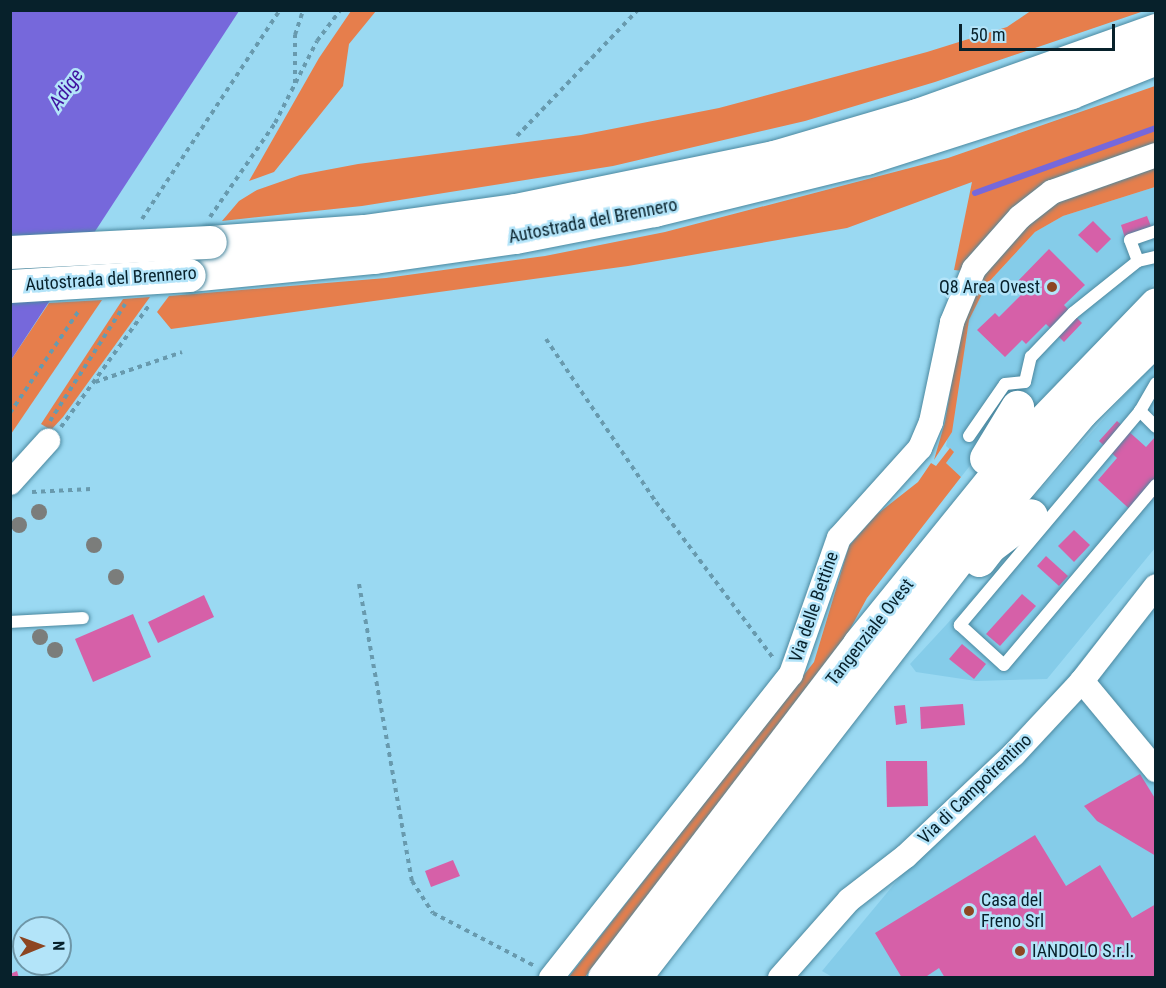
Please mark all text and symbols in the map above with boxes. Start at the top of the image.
scale bar [962,12,1118,50]
text: 50 m [970,24,1005,45]
water label: Adige [44,64,88,114]
street label: Autostrada del Brennero [507,194,679,248]
street label: Autostrada del Brennero [25,262,197,296]
place label: Q8 Area Ovest [939,276,1040,298]
marker: Q8 Area Ovest [1045,280,1059,294]
street label: Via delle Bettine [785,549,843,665]
street label: Tangenziale Ovest [822,574,918,690]
street label: Via di Campotrentino [914,729,1036,849]
place label: Casa del Freno Srl [981,890,1044,932]
marker: Casa del Freno Srl [962,904,976,918]
north arrow [12,916,72,976]
place label: IANDOLO S.r.l. [1032,940,1134,962]
text: N [49,941,68,951]
marker: IANDOLO S.r.l. [1013,944,1027,958]

